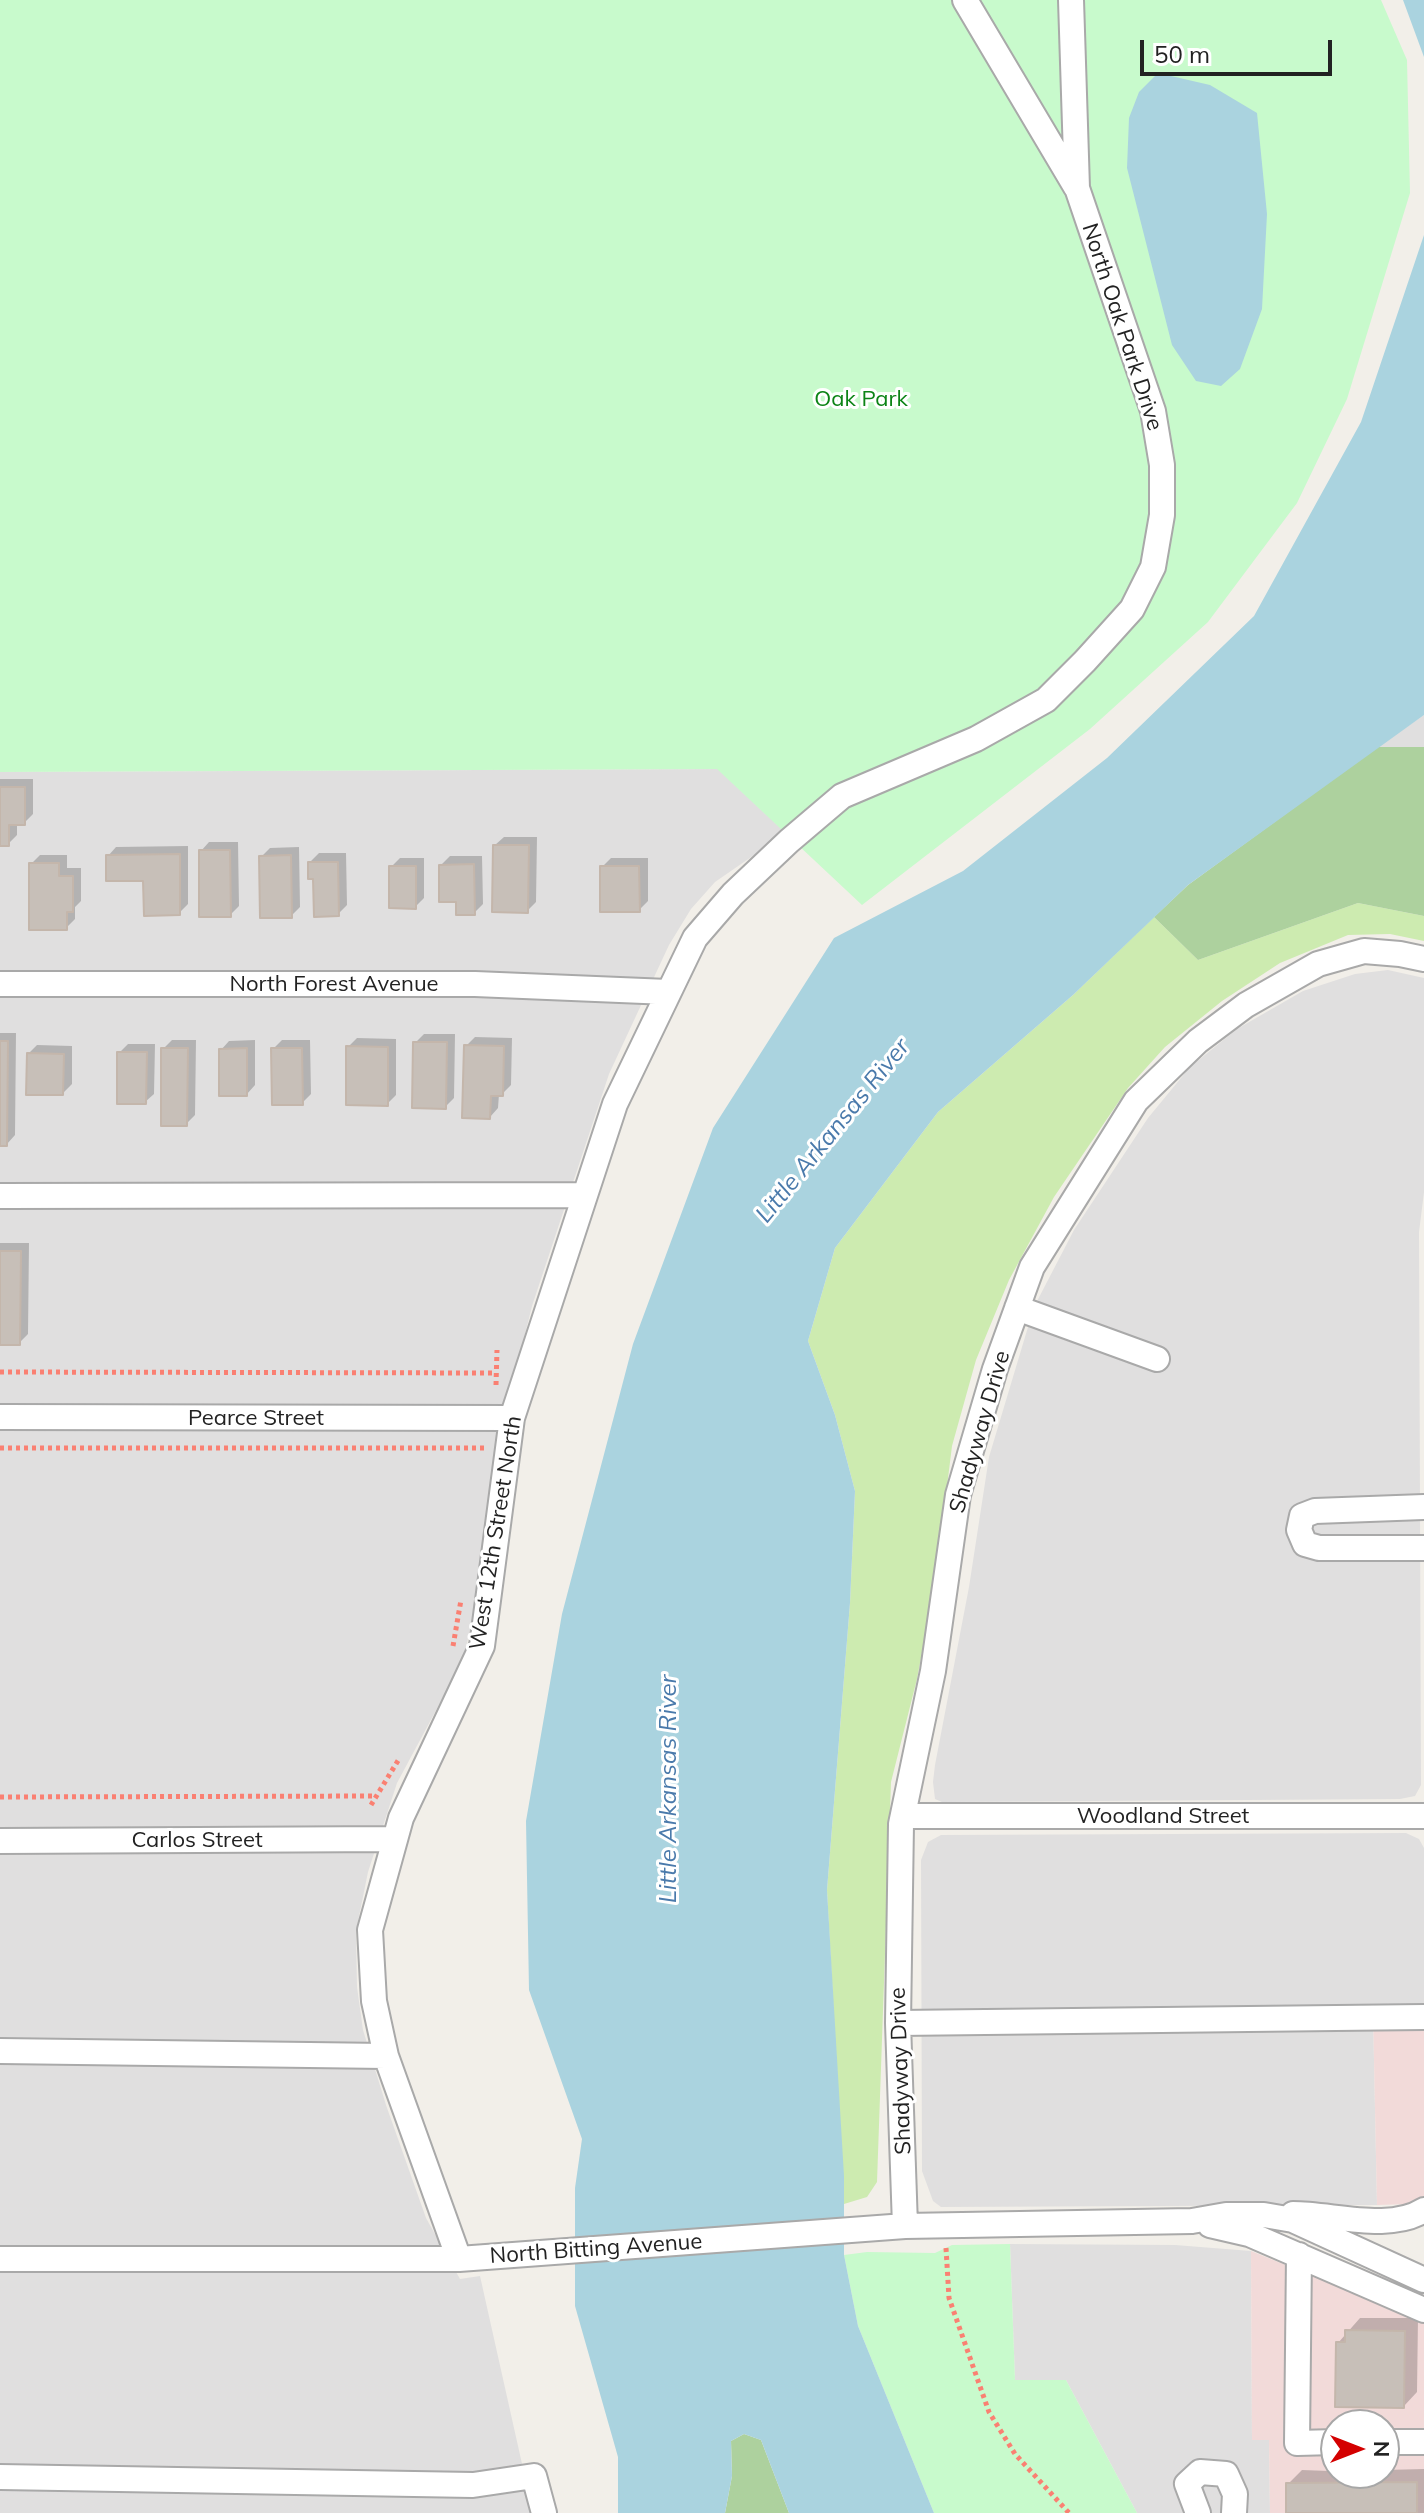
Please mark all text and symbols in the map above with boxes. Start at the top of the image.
scale bar [1144,24,1336,74]
text: 50 m [1154,39,1210,69]
street label: North Oak Park Drive [1076,220,1168,434]
park label: Oak Park [814,386,908,412]
street label: North Forest Avenue [229,971,439,997]
water label: Little Arkansas River [750,1033,916,1229]
street label: Shadyway Drive [944,1348,1016,1516]
street label: Pearce Street [188,1405,324,1431]
street label: West 12th Street North [464,1414,528,1652]
water label: Little Arkansas River [655,1675,683,1903]
street label: Woodland Street [1077,1803,1249,1829]
street label: Carlos Street [131,1827,263,1853]
street label: Shadyway Drive [885,1987,917,2155]
street label: North Bitting Avenue [489,2228,703,2270]
north arrow [1320,2409,1400,2489]
text: N [1368,2441,1396,2457]

